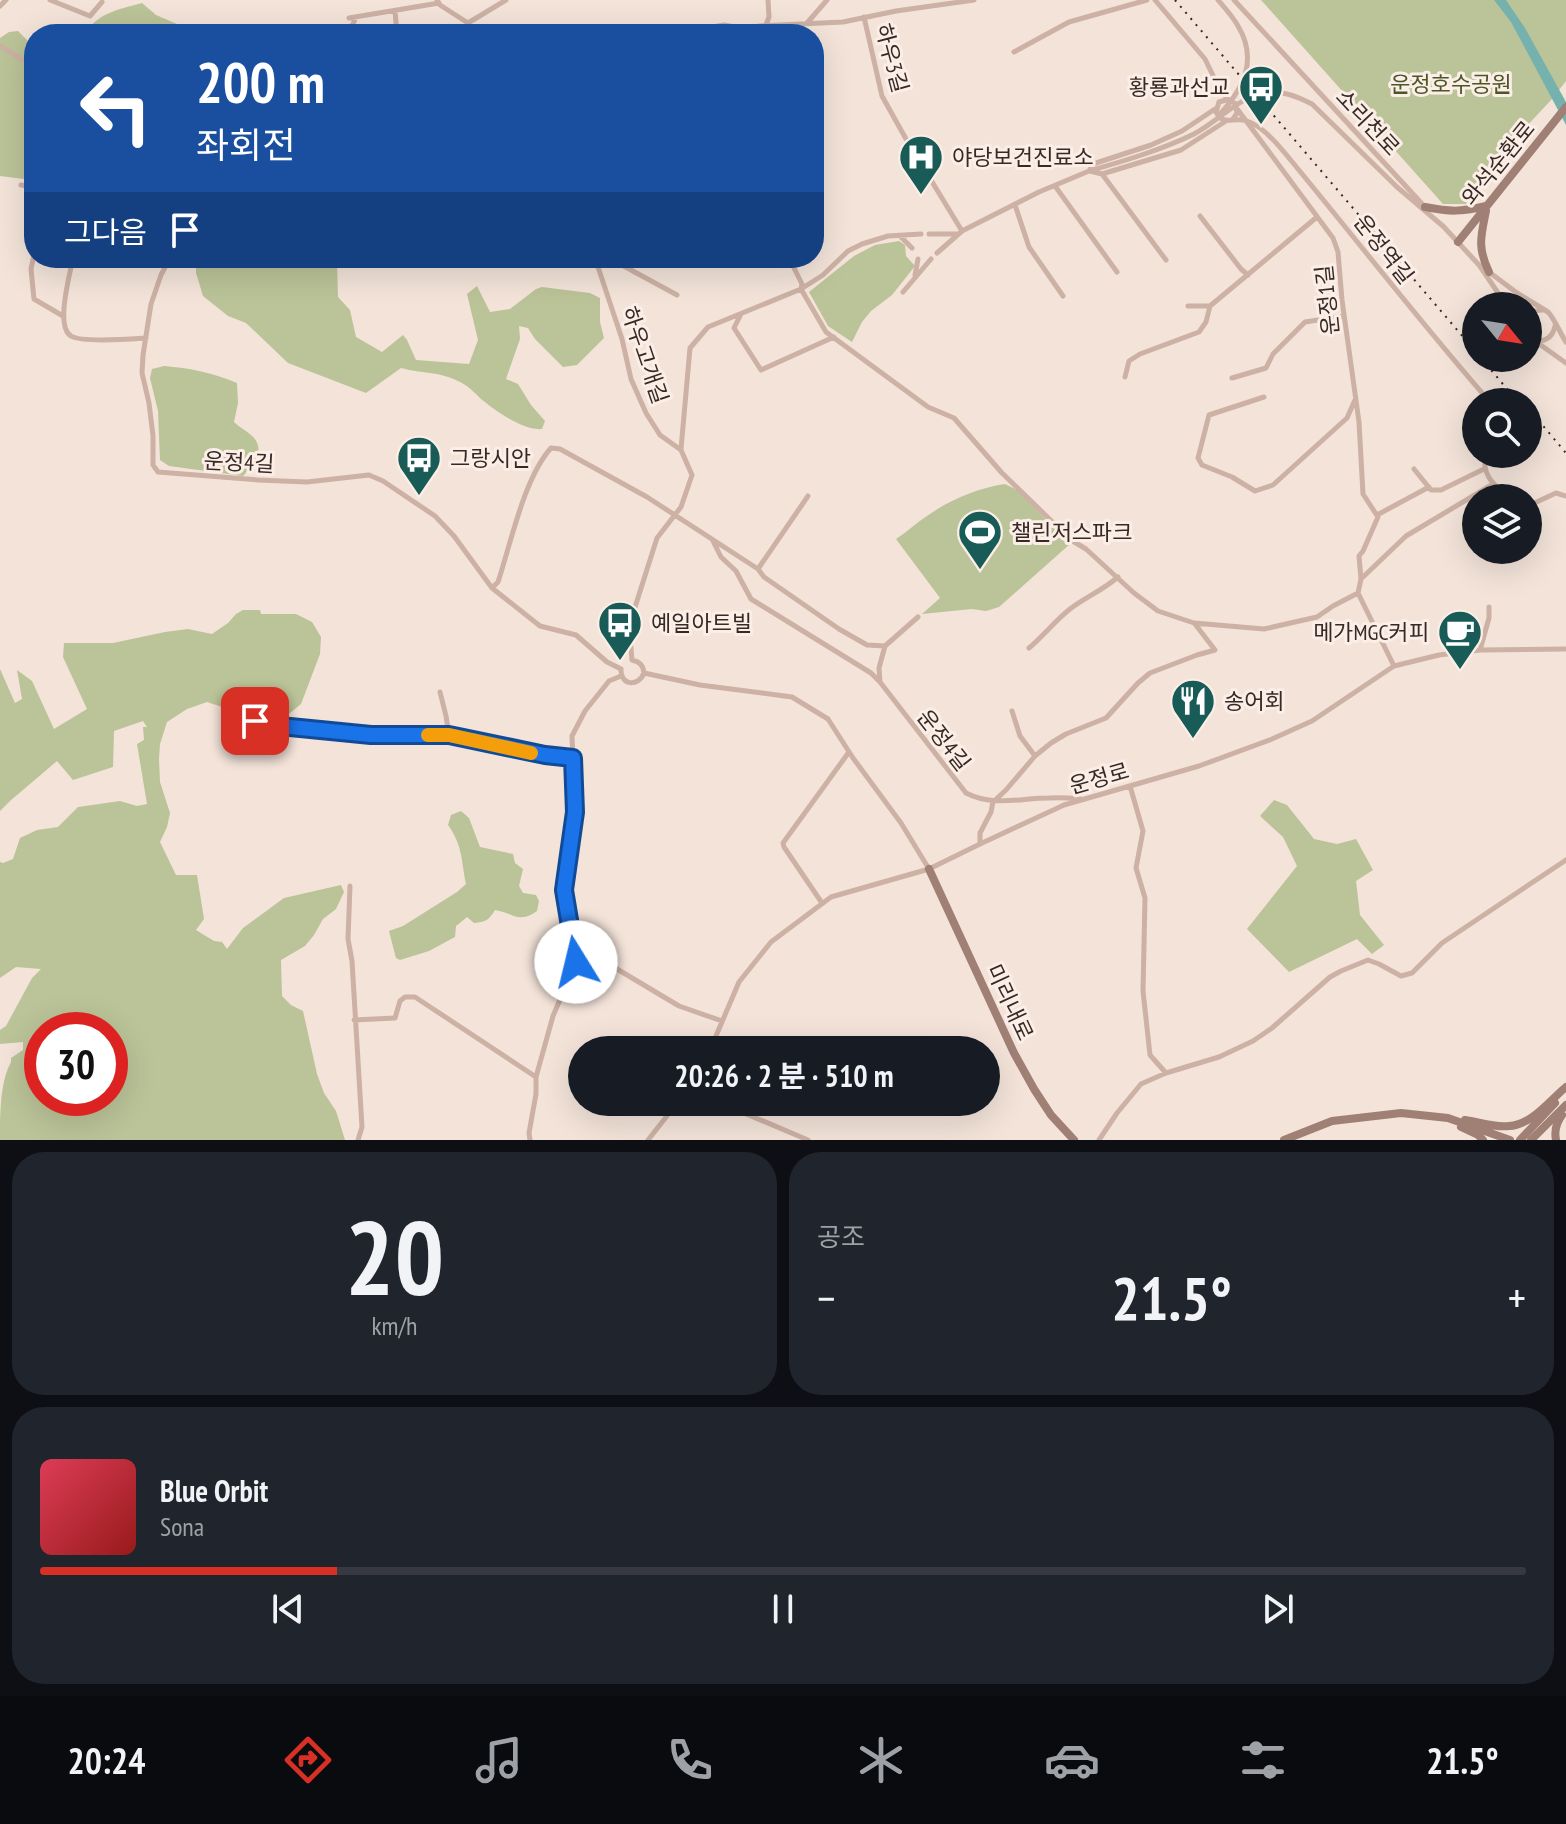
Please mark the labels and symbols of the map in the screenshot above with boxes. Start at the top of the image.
street label: 하우3길 [869,20,915,96]
bus stop icon: 황룡과선교 [1237,63,1285,126]
park label: 운정호수공원 [1390,70,1512,98]
place label: 황룡과선교 [1129,73,1230,101]
street label: 소리천로 [1330,83,1406,161]
street label: 와석순환로 [1455,115,1541,211]
hospital icon: 야당보건진료소 [897,133,945,196]
place label: 야당보건진료소 [952,143,1094,171]
street label: 운정역길 [1348,208,1420,290]
street label: 운정1길 [1309,263,1345,337]
north arrow [1462,292,1542,372]
street label: 하우고개길 [615,303,675,407]
bus stop icon: 그랑시안 [395,434,443,497]
place label: 그랑시안 [450,444,531,472]
street label: 운정4길 [203,446,275,478]
sports icon: 챌린저스파크 [956,508,1004,571]
place label: 챌린저스파크 [1011,518,1132,546]
bus stop icon: 예일아트빌 [596,599,644,662]
cafe icon: 메가MGC커피 [1436,608,1484,671]
place label: 예일아트빌 [651,609,752,637]
place label: 메가MGC커피 [1313,618,1429,646]
restaurant icon: 송어회 [1169,677,1217,740]
pin [221,687,289,755]
place label: 송어회 [1224,687,1285,715]
street label: 운정4길 [911,704,977,776]
street label: 운정로 [1066,756,1132,800]
position arrow [534,920,618,1004]
street label: 미리내로 [980,959,1040,1045]
speed limit sign: 30 [24,1012,128,1116]

